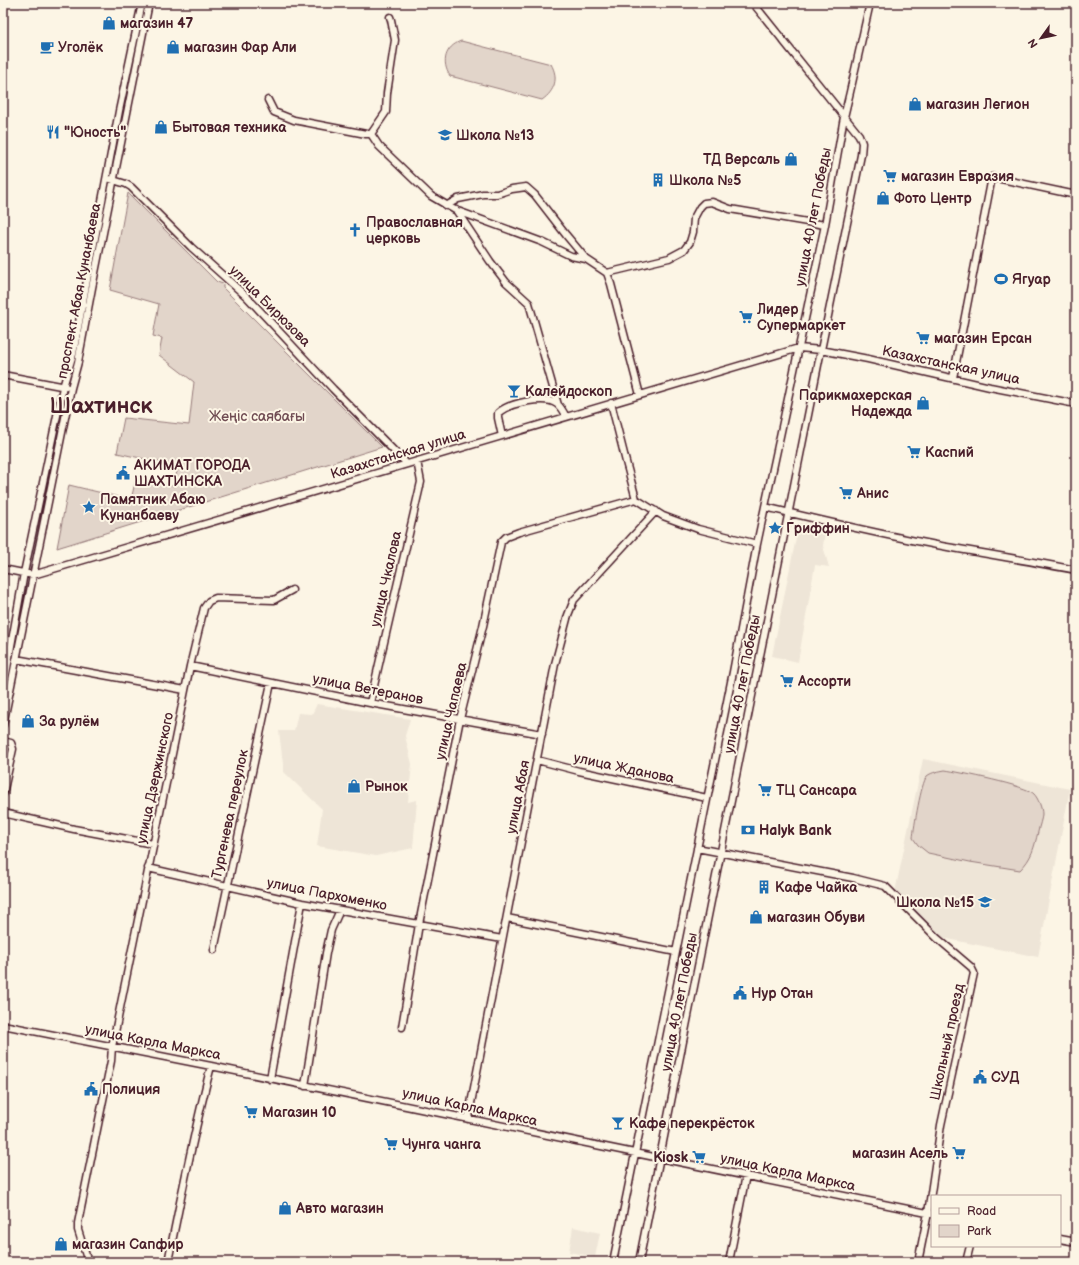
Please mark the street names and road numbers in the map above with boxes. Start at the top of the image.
street label: улица 40 лет Победы [791,146,835,288]
street label: проспект Абая Кунанбаева [54,201,105,380]
street label: улица Бирюзова [226,262,315,351]
street label: Казахстанская улица [881,342,1022,388]
street label: Казахстанская улица [328,425,468,483]
street label: улица Чкалова [367,529,405,629]
street label: улица 40 лет Победы [720,613,764,755]
street label: улица Чапаева [431,660,471,762]
street label: улица Ветеранов [311,670,425,708]
street label: улица Дзержинского [133,711,177,845]
street label: Тургенева переулок [208,747,252,880]
street label: улица Жданова [572,749,677,787]
street label: улица Абая [503,758,534,835]
street label: улица Пархоменко [266,874,388,914]
street label: улица 40 лет Победы [657,931,701,1073]
street label: Школьный проезд [926,982,968,1102]
street label: улица Карла Маркса [84,1021,223,1064]
street label: улица Карла Маркса [401,1084,540,1130]
street label: улица Карла Маркса [719,1149,858,1195]

